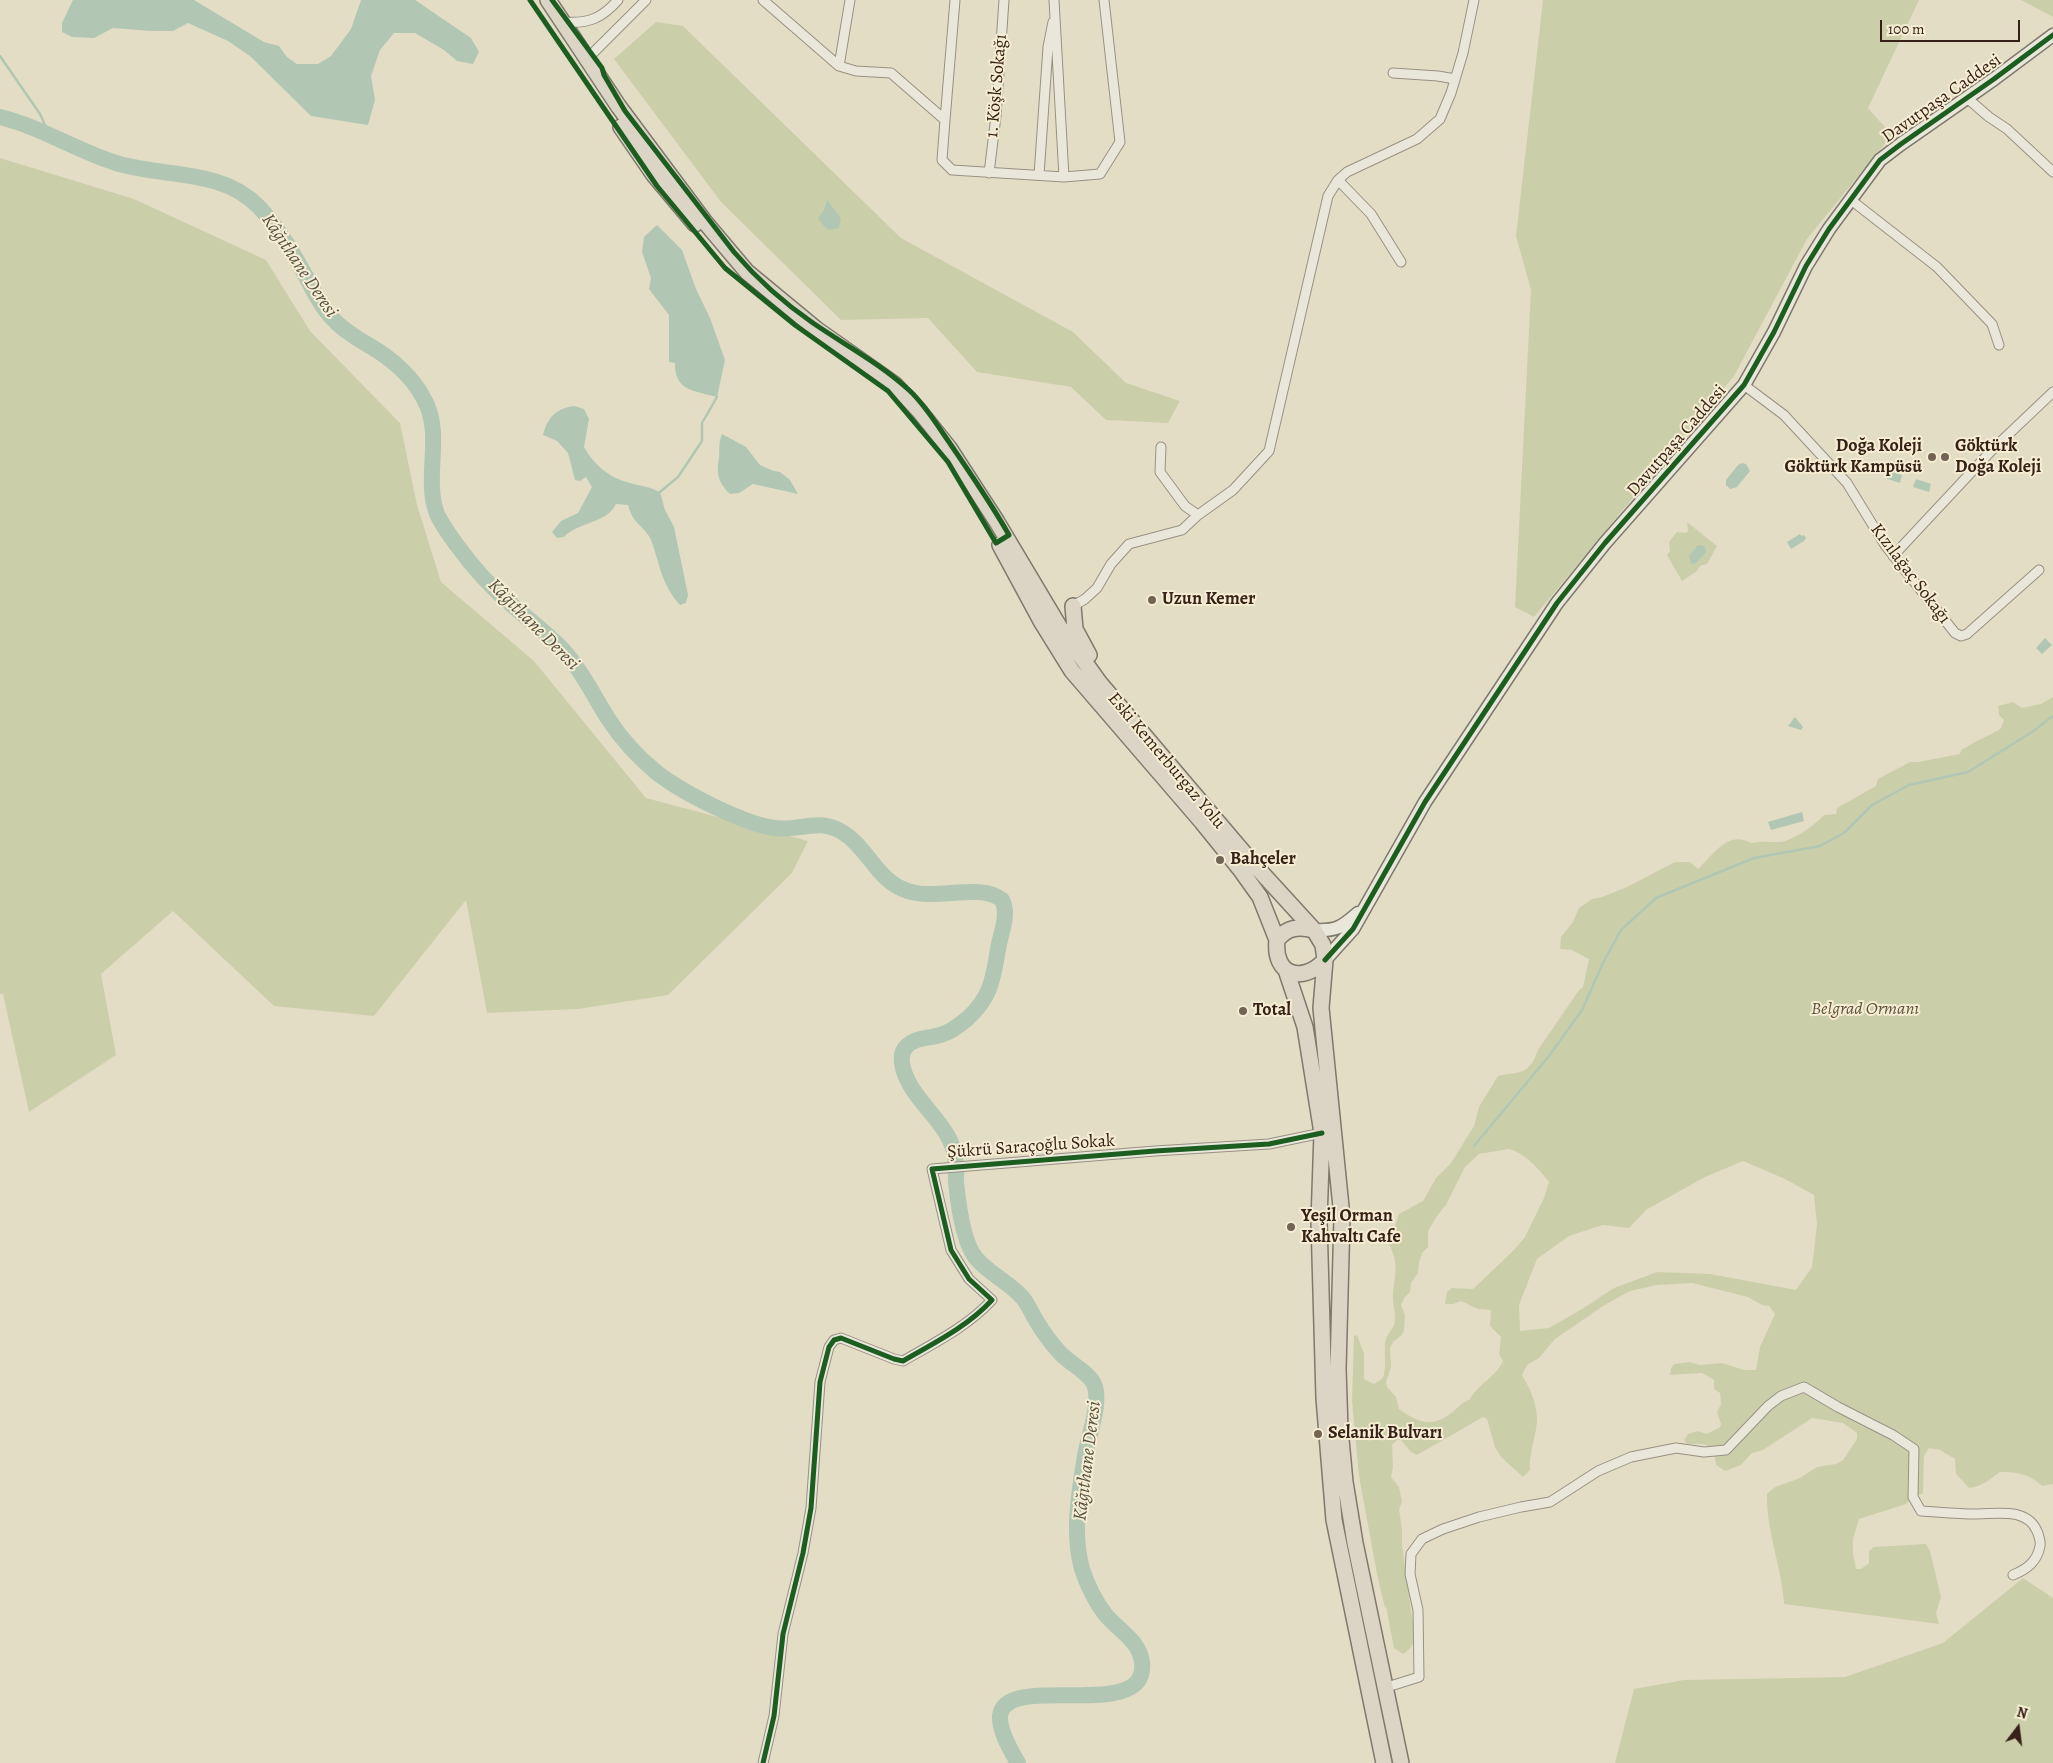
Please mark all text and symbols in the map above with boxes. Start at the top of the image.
scale bar [1883,10,2023,42]
text: 100 m [1888,19,1925,39]
street label: 1. Köşk Sokağı [982,33,1012,139]
street label: Davutpaşa Caddesi [1878,50,2006,148]
water label: Kâğıthane Deresi [256,210,342,322]
street label: Davutpaşa Caddesi [1623,381,1731,501]
place label: Doğa Koleji Göktürk Kampüsü [1785,436,1922,478]
place label: Göktürk Doğa Koleji [1955,436,2041,478]
marker: Doğa Koleji Göktürk Kampüsü [1926,451,1938,463]
marker: Göktürk Doğa Koleji [1939,451,1951,463]
street label: Kızılağaç Sokağı [1865,520,1955,628]
water label: Kâğıthane Deresi [482,574,584,676]
place label: Uzun Kemer [1162,589,1255,611]
marker: Uzun Kemer [1146,594,1158,606]
street label: Eski Kemerburgaz Yolu [1103,689,1229,833]
place label: Bahçeler [1230,849,1296,871]
marker: Bahçeler [1214,854,1226,866]
park label: Belgrad Ormanı [1811,999,1919,1021]
place label: Total [1253,1000,1291,1022]
marker: Total [1237,1005,1249,1017]
street label: Şükrü Saraçoğlu Sokak [946,1130,1116,1164]
place label: Yeşil Orman Kahvaltı Cafe [1301,1206,1401,1248]
marker: Yeşil Orman Kahvaltı Cafe [1285,1221,1297,1233]
water label: Kâğıthane Deresi [1069,1400,1107,1522]
place label: Selanik Bulvarı [1328,1423,1442,1445]
marker: Selanik Bulvarı [1312,1428,1324,1440]
north arrow [1993,1703,2043,1753]
text: N [2015,1703,2029,1724]

